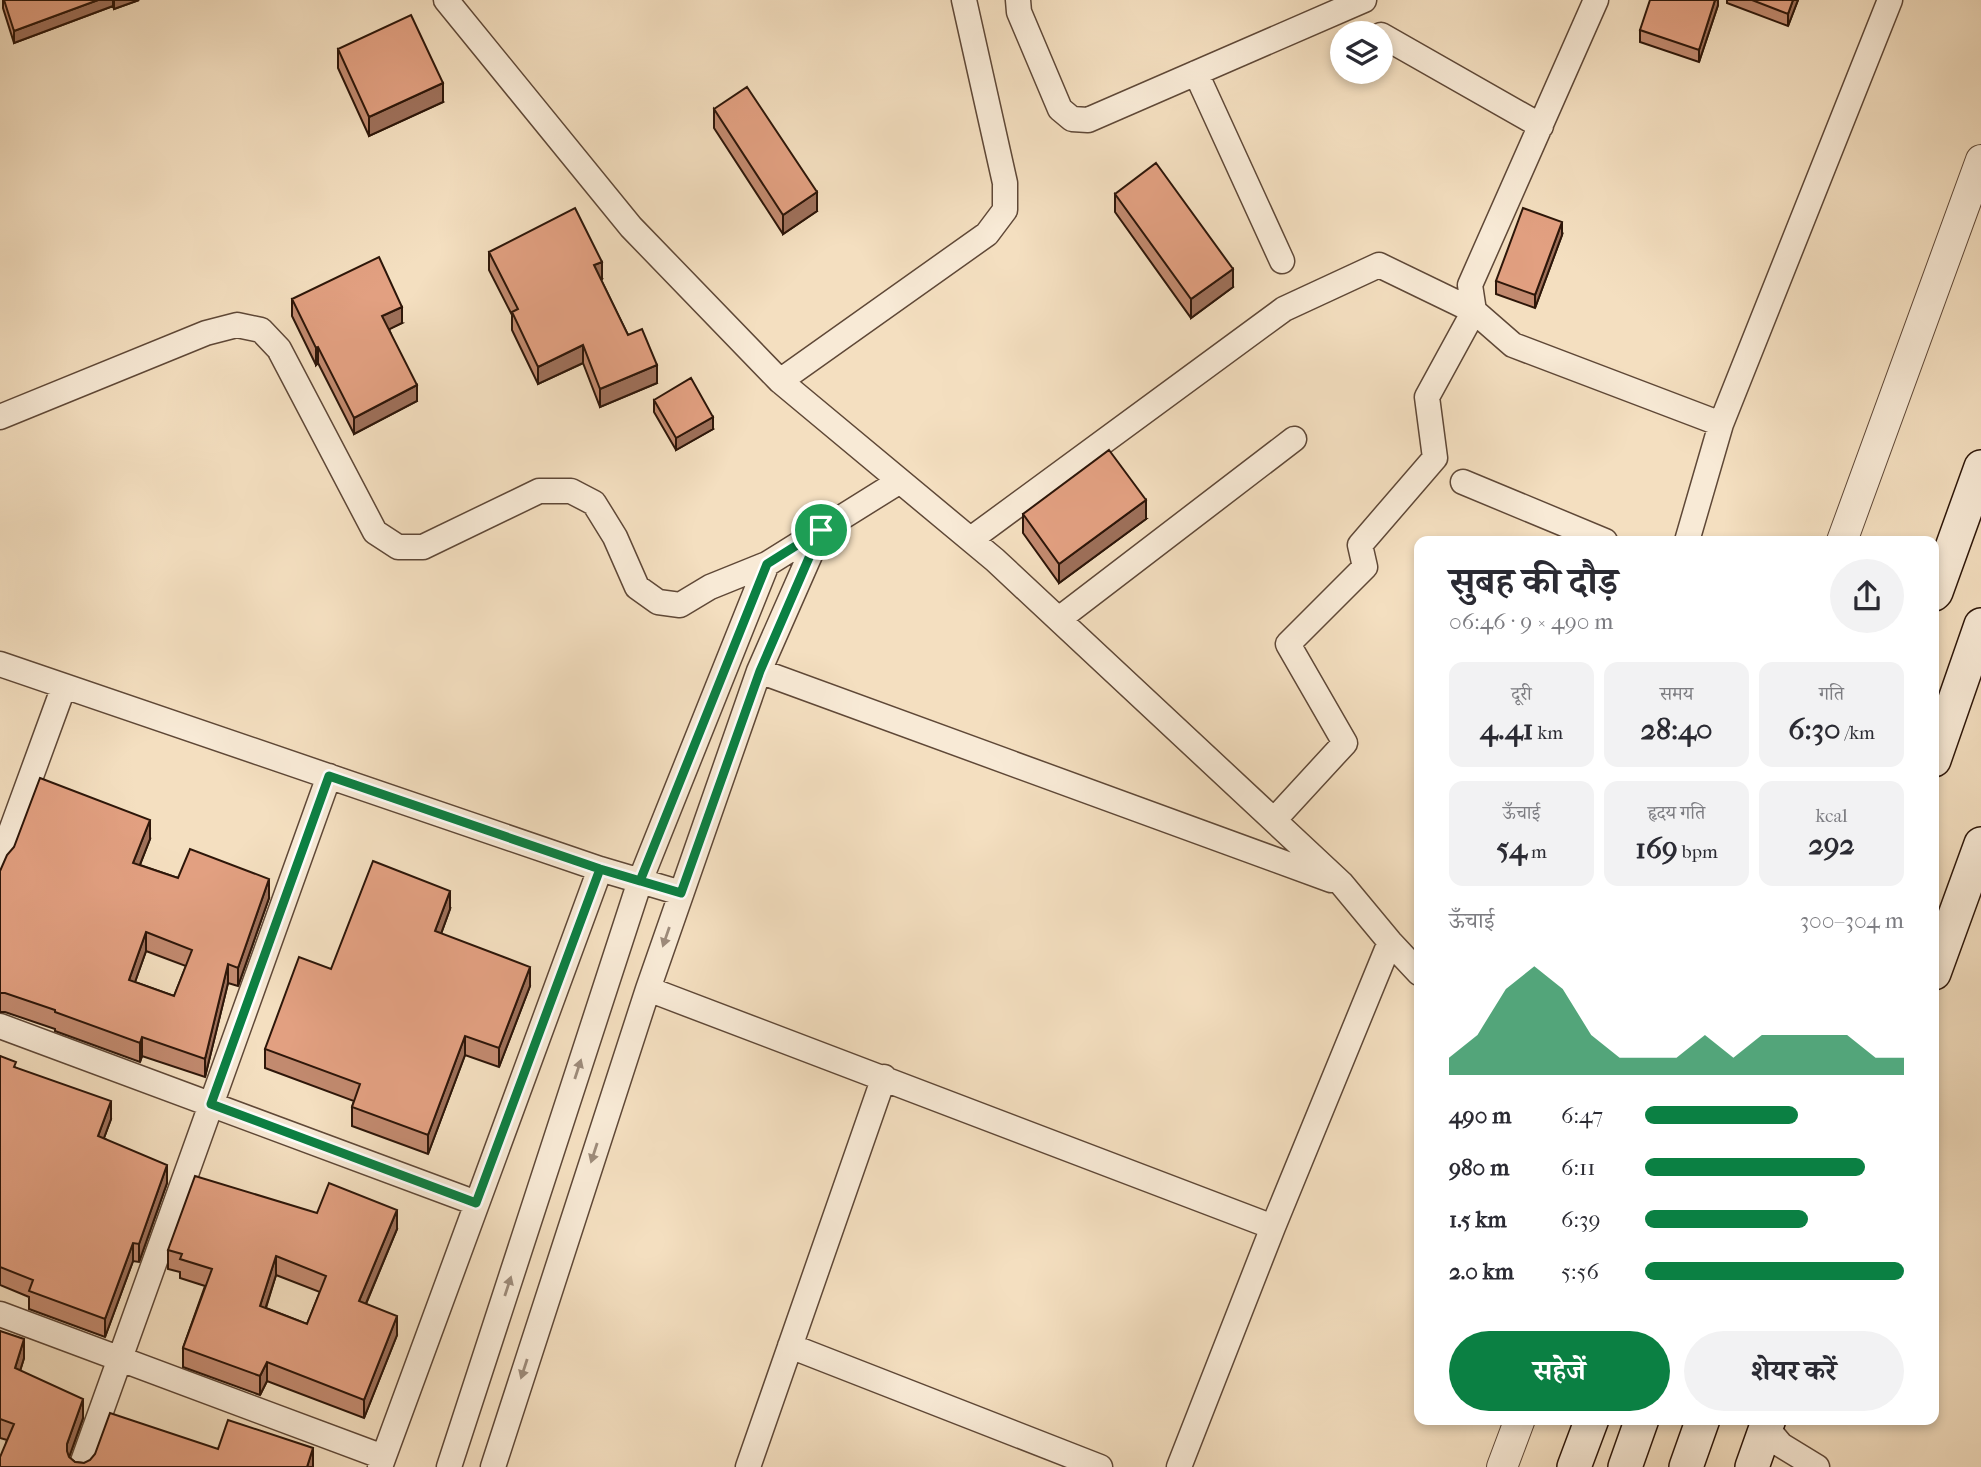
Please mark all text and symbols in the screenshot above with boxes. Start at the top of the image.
map controls [1330,21,1393,84]
button: layers [1330,21,1393,84]
pin [791,500,851,560]
icon: arrive [802,511,840,549]
text: सुबह की दौड़ [1449,559,1618,604]
button: share [1830,559,1904,633]
text: 06:46 · 9 × 490 m [1449,608,1613,635]
text: दूरी [1511,683,1532,705]
text: समय [1660,683,1693,705]
text: गति [1819,683,1844,705]
text: 4.41 [1480,712,1533,747]
text: 28:40 [1640,712,1713,747]
text: 6:30 [1788,712,1841,747]
text: km [1533,722,1563,744]
text: /km [1841,722,1875,744]
text: ऊँचाई [1503,802,1540,824]
text: हृदय गति [1648,802,1705,824]
text: kcal [1816,805,1847,827]
text: 292 [1808,827,1855,862]
text: 54 [1496,831,1527,866]
text: 169 [1635,831,1678,866]
text: m [1527,841,1547,863]
text: bpm [1678,841,1718,863]
text: ऊँचाई [1449,907,1494,934]
text: 300–304 m [1800,907,1904,934]
one-way arrow [660,926,671,947]
one-way arrow [574,1059,584,1080]
text: 490 m [1449,1102,1511,1129]
text: 6:47 [1561,1102,1603,1129]
one-way arrow [589,1142,599,1163]
text: 980 m [1449,1154,1509,1181]
text: 6:11 [1561,1154,1595,1181]
text: 1.5 km [1449,1206,1507,1233]
text: 6:39 [1561,1206,1601,1233]
text: 2.0 km [1449,1258,1514,1285]
text: 5:56 [1561,1258,1599,1285]
one-way arrow [503,1275,514,1296]
button: सहेजें [1449,1331,1670,1411]
button: शेयर करें [1684,1331,1904,1411]
one-way arrow [519,1359,529,1380]

